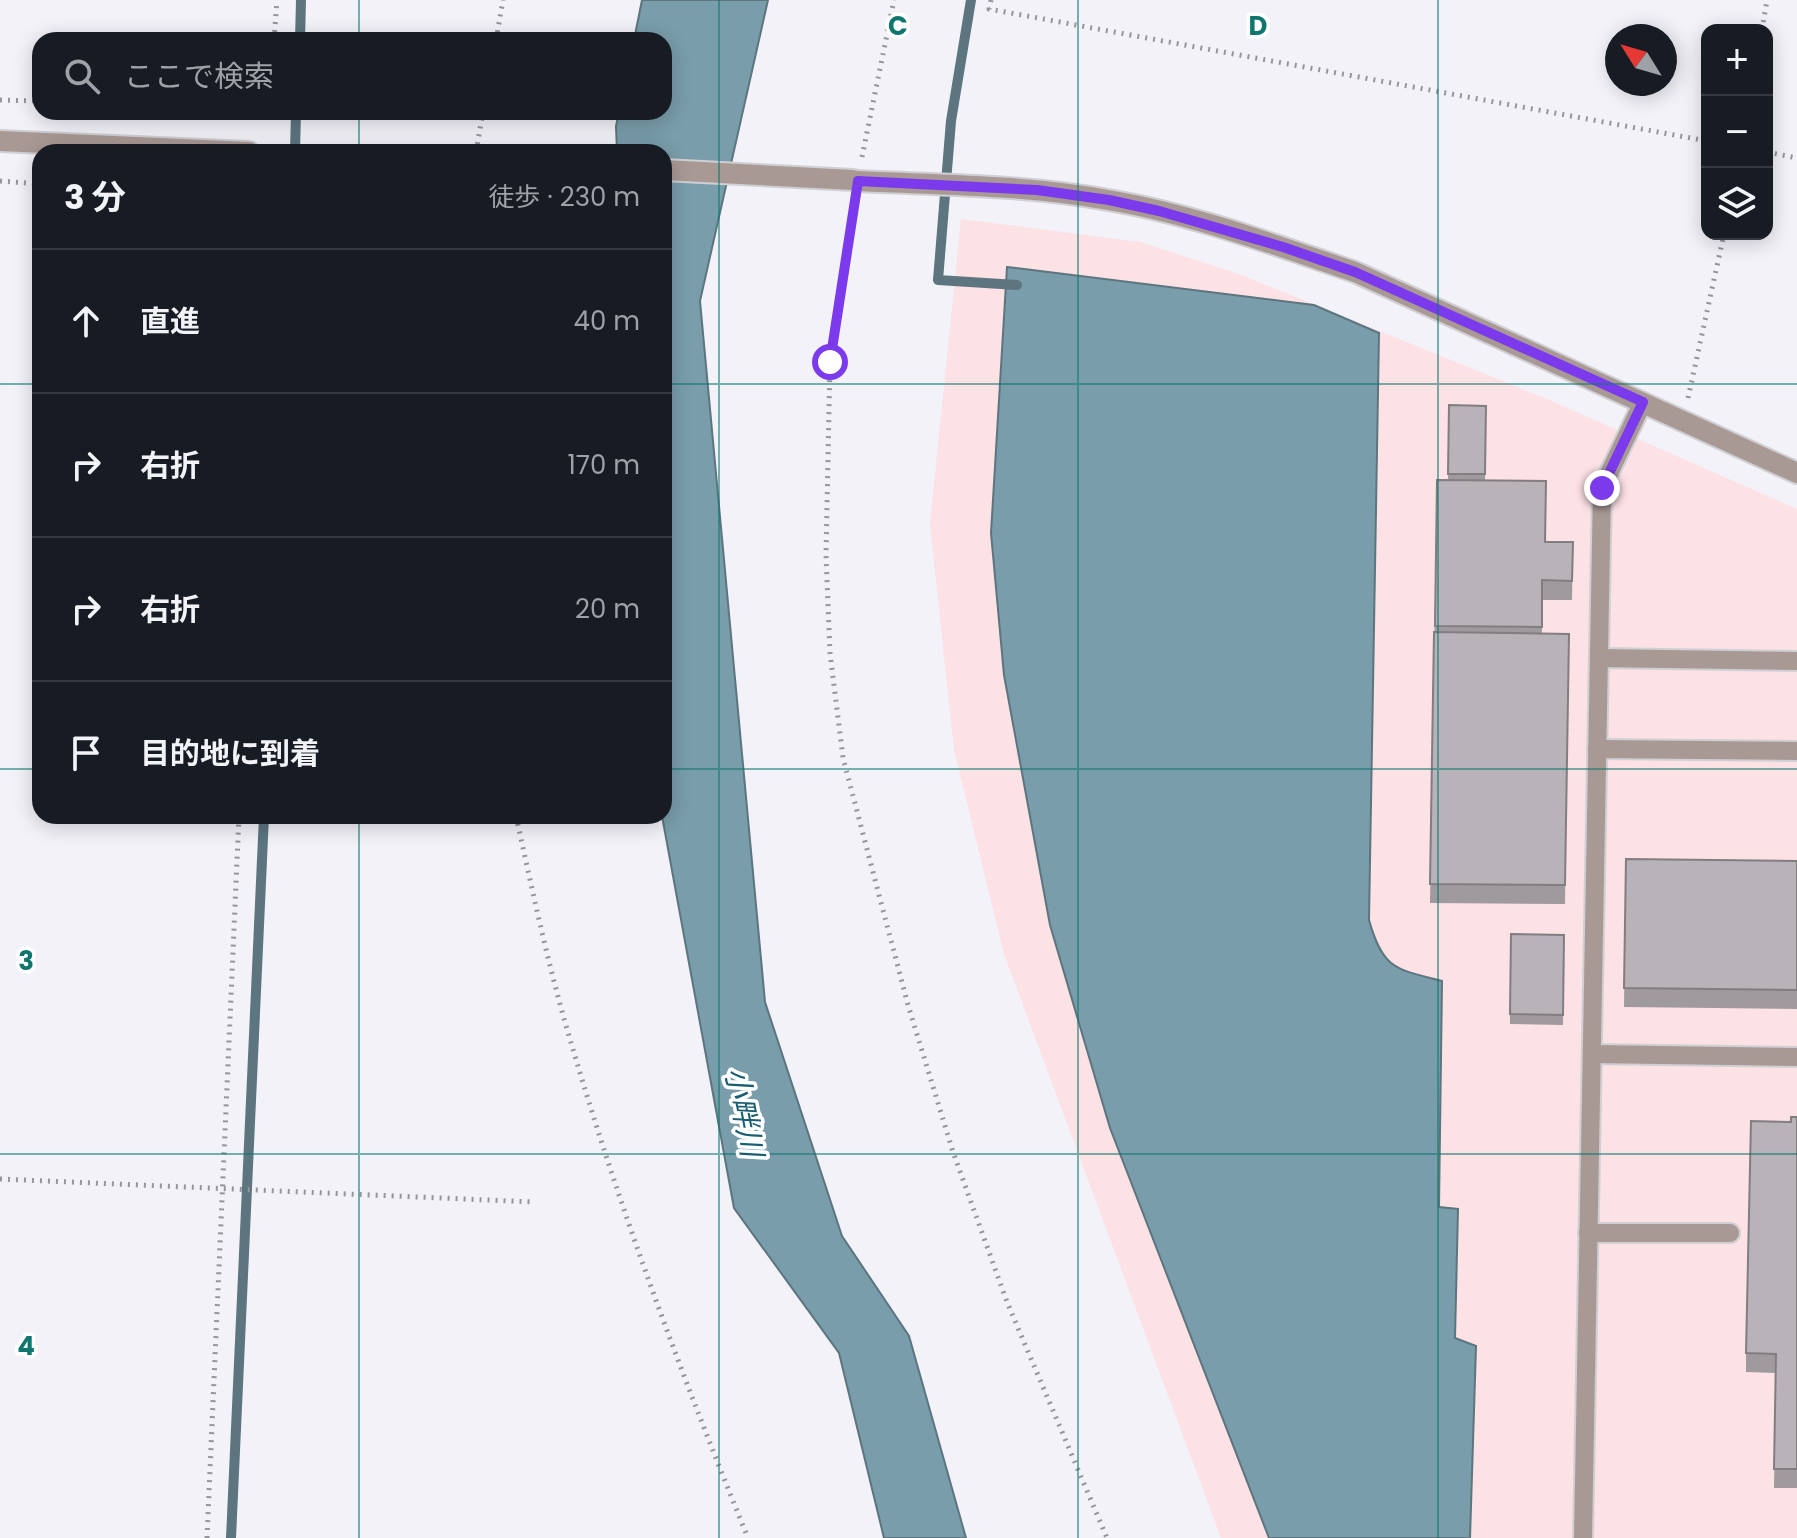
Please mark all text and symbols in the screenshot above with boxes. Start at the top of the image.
text: C [888,8,908,44]
text: D [1249,8,1268,44]
north arrow [1605,24,1677,96]
map controls [1701,24,1773,240]
button: + [1701,24,1773,96]
search box [32,32,672,120]
icon: search [60,54,104,98]
text: ここで検索 [124,55,274,98]
button: − [1701,96,1773,168]
button: layers [1701,168,1773,240]
text: 3 分 [64,173,126,221]
text: 徒歩 · 230 m [488,179,640,215]
icon: ahead [64,299,108,343]
text: 直進 [140,300,200,343]
text: 40 m [574,303,640,339]
route start [812,344,848,380]
icon: right [64,443,108,487]
text: 右折 [140,444,200,487]
text: 170 m [567,447,640,483]
route end [1584,470,1620,506]
icon: right [64,587,108,631]
text: 右折 [140,588,200,631]
text: 20 m [575,591,640,627]
icon: arrive [64,731,108,775]
text: 目的地に到着 [140,732,320,775]
text: 3 [18,943,34,979]
water label: 小畔川 [715,1064,775,1163]
text: 4 [17,1328,35,1364]

